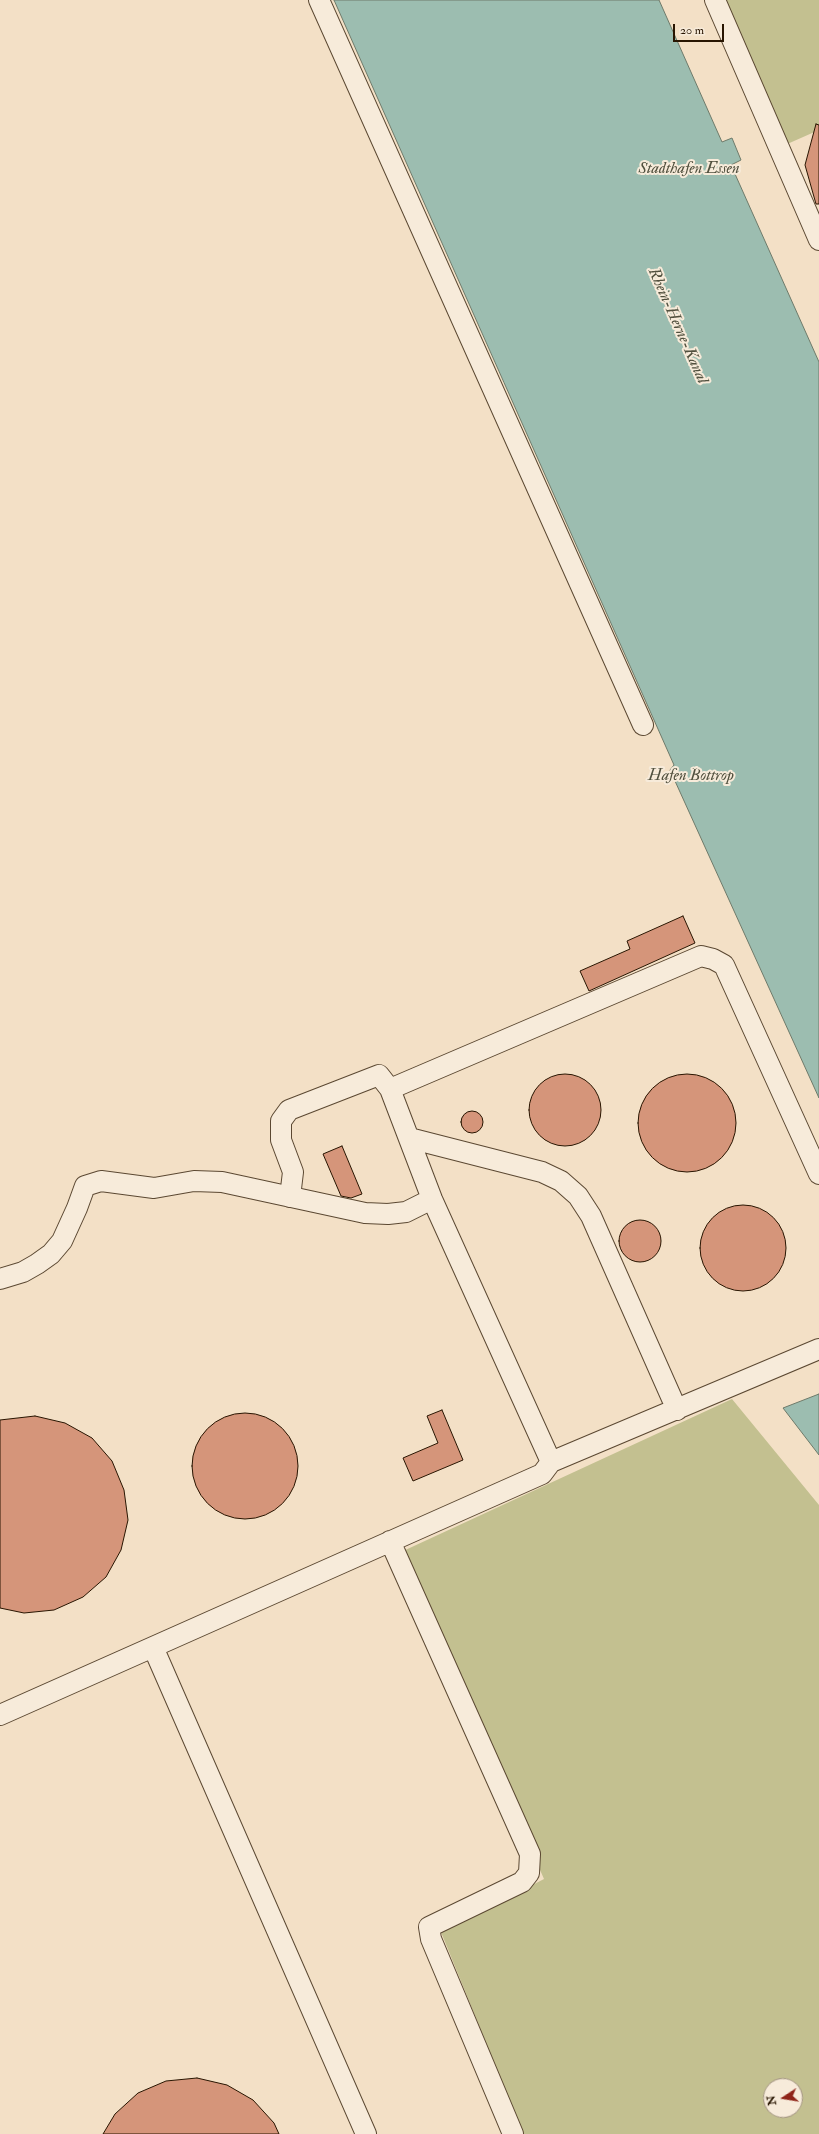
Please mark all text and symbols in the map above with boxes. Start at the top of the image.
scale bar [675,16,726,42]
text: 20 m [680,23,704,38]
water label: Stadthafen Essen [638,160,740,180]
water label: Rhein-Herne-Kanal [643,265,711,387]
water label: Hafen Bottrop [648,767,734,787]
north arrow [763,2078,803,2118]
text: N [764,2094,779,2107]

